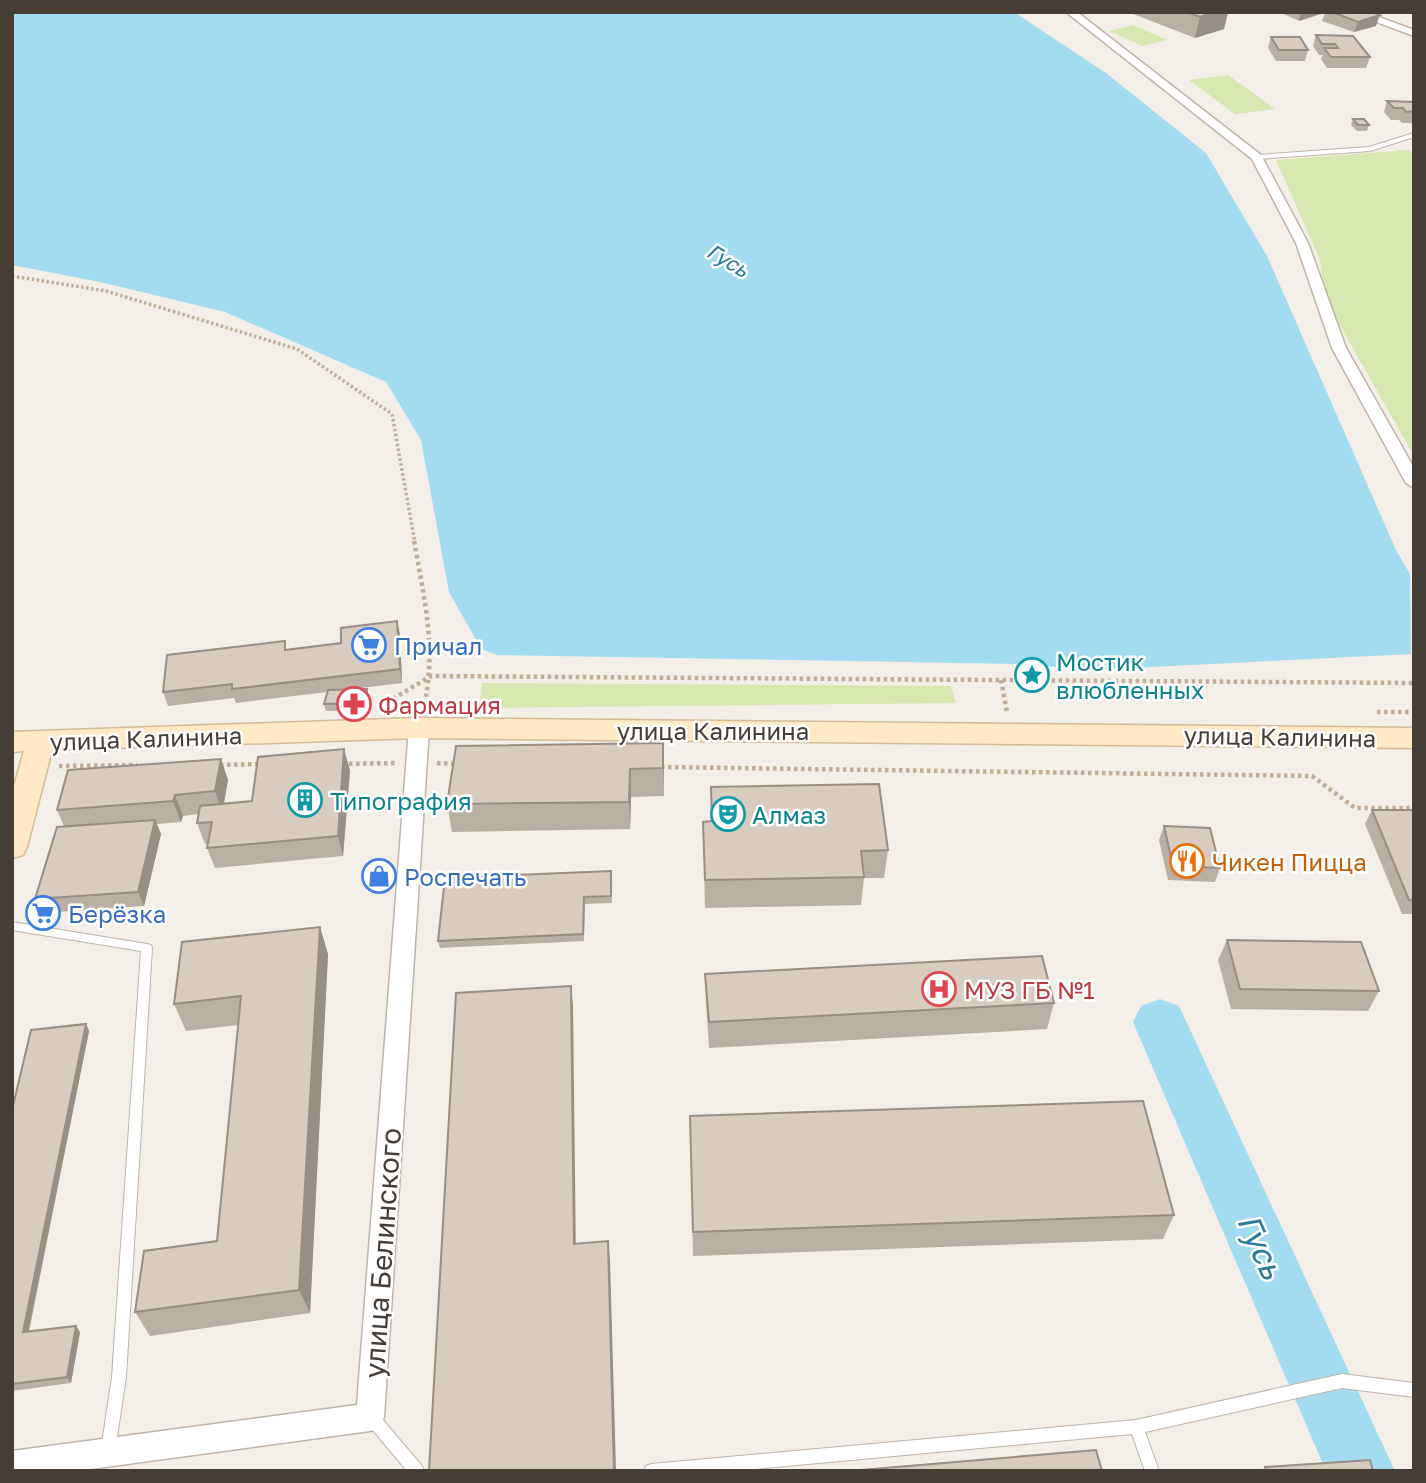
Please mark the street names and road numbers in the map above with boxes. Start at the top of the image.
street label: улица Калинина [617,716,809,745]
street label: улица Калинина [49,720,243,756]
street label: улица Калинина [1183,720,1377,752]
street label: улица Белинского [357,1127,407,1379]

